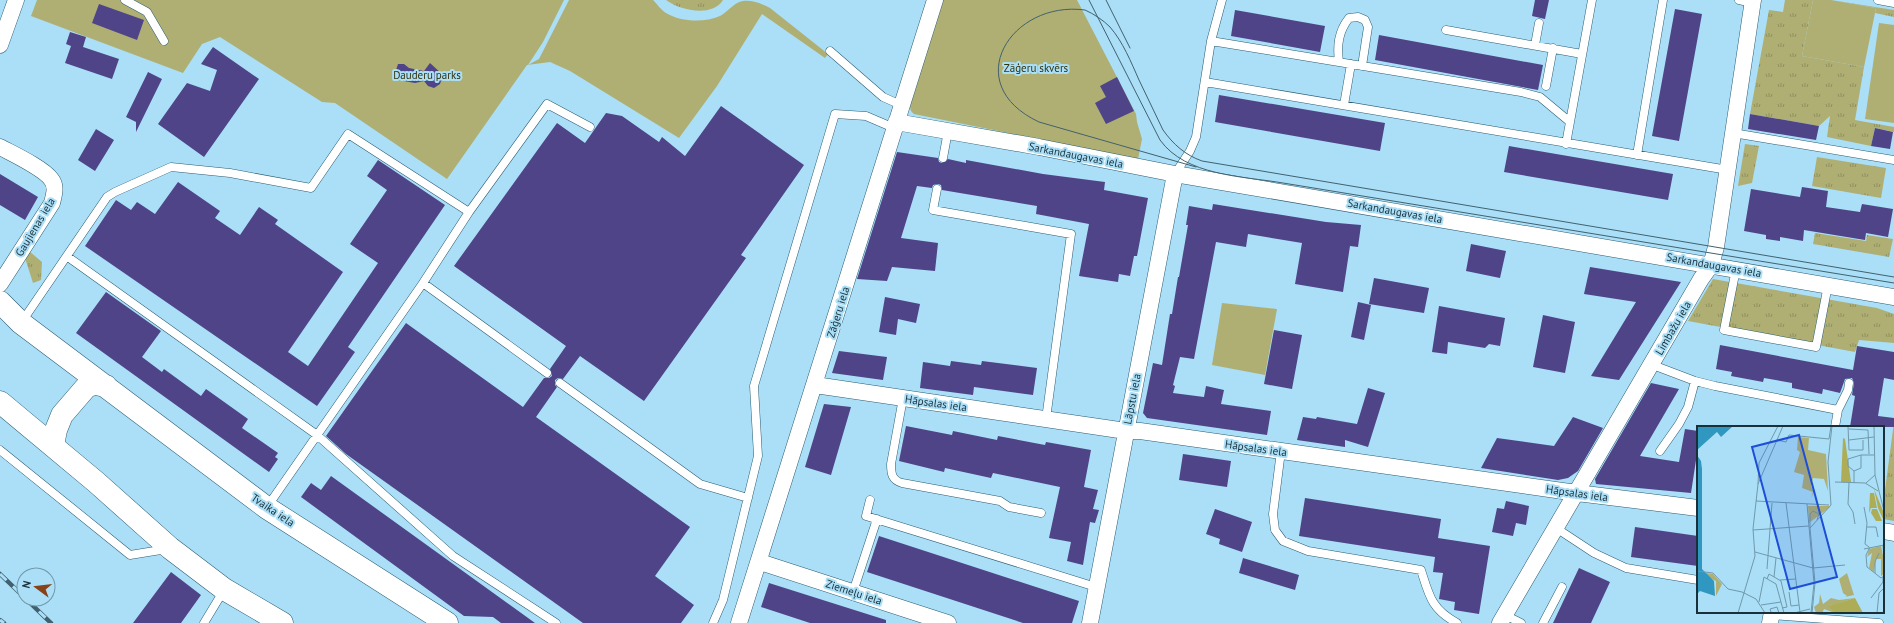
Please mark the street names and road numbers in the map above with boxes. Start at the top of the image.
street label: Sarkandaugavas iela [1028,139,1124,171]
street label: Gaujienas iela [12,195,58,259]
street label: Sarkandaugavas iela [1347,196,1443,226]
street label: Sarkandaugavas iela [1666,250,1762,280]
street label: Zāģeru iela [824,285,852,339]
street label: Limbažu iela [1652,299,1694,357]
street label: Lāpstu iela [1120,372,1144,426]
street label: Hāpsalas iela [904,392,968,414]
street label: Hāpsalas iela [1224,437,1288,459]
street label: Hāpsalas iela [1545,482,1609,504]
street label: Tvaika iela [249,490,297,530]
street label: Ziemeļu iela [824,576,884,608]

